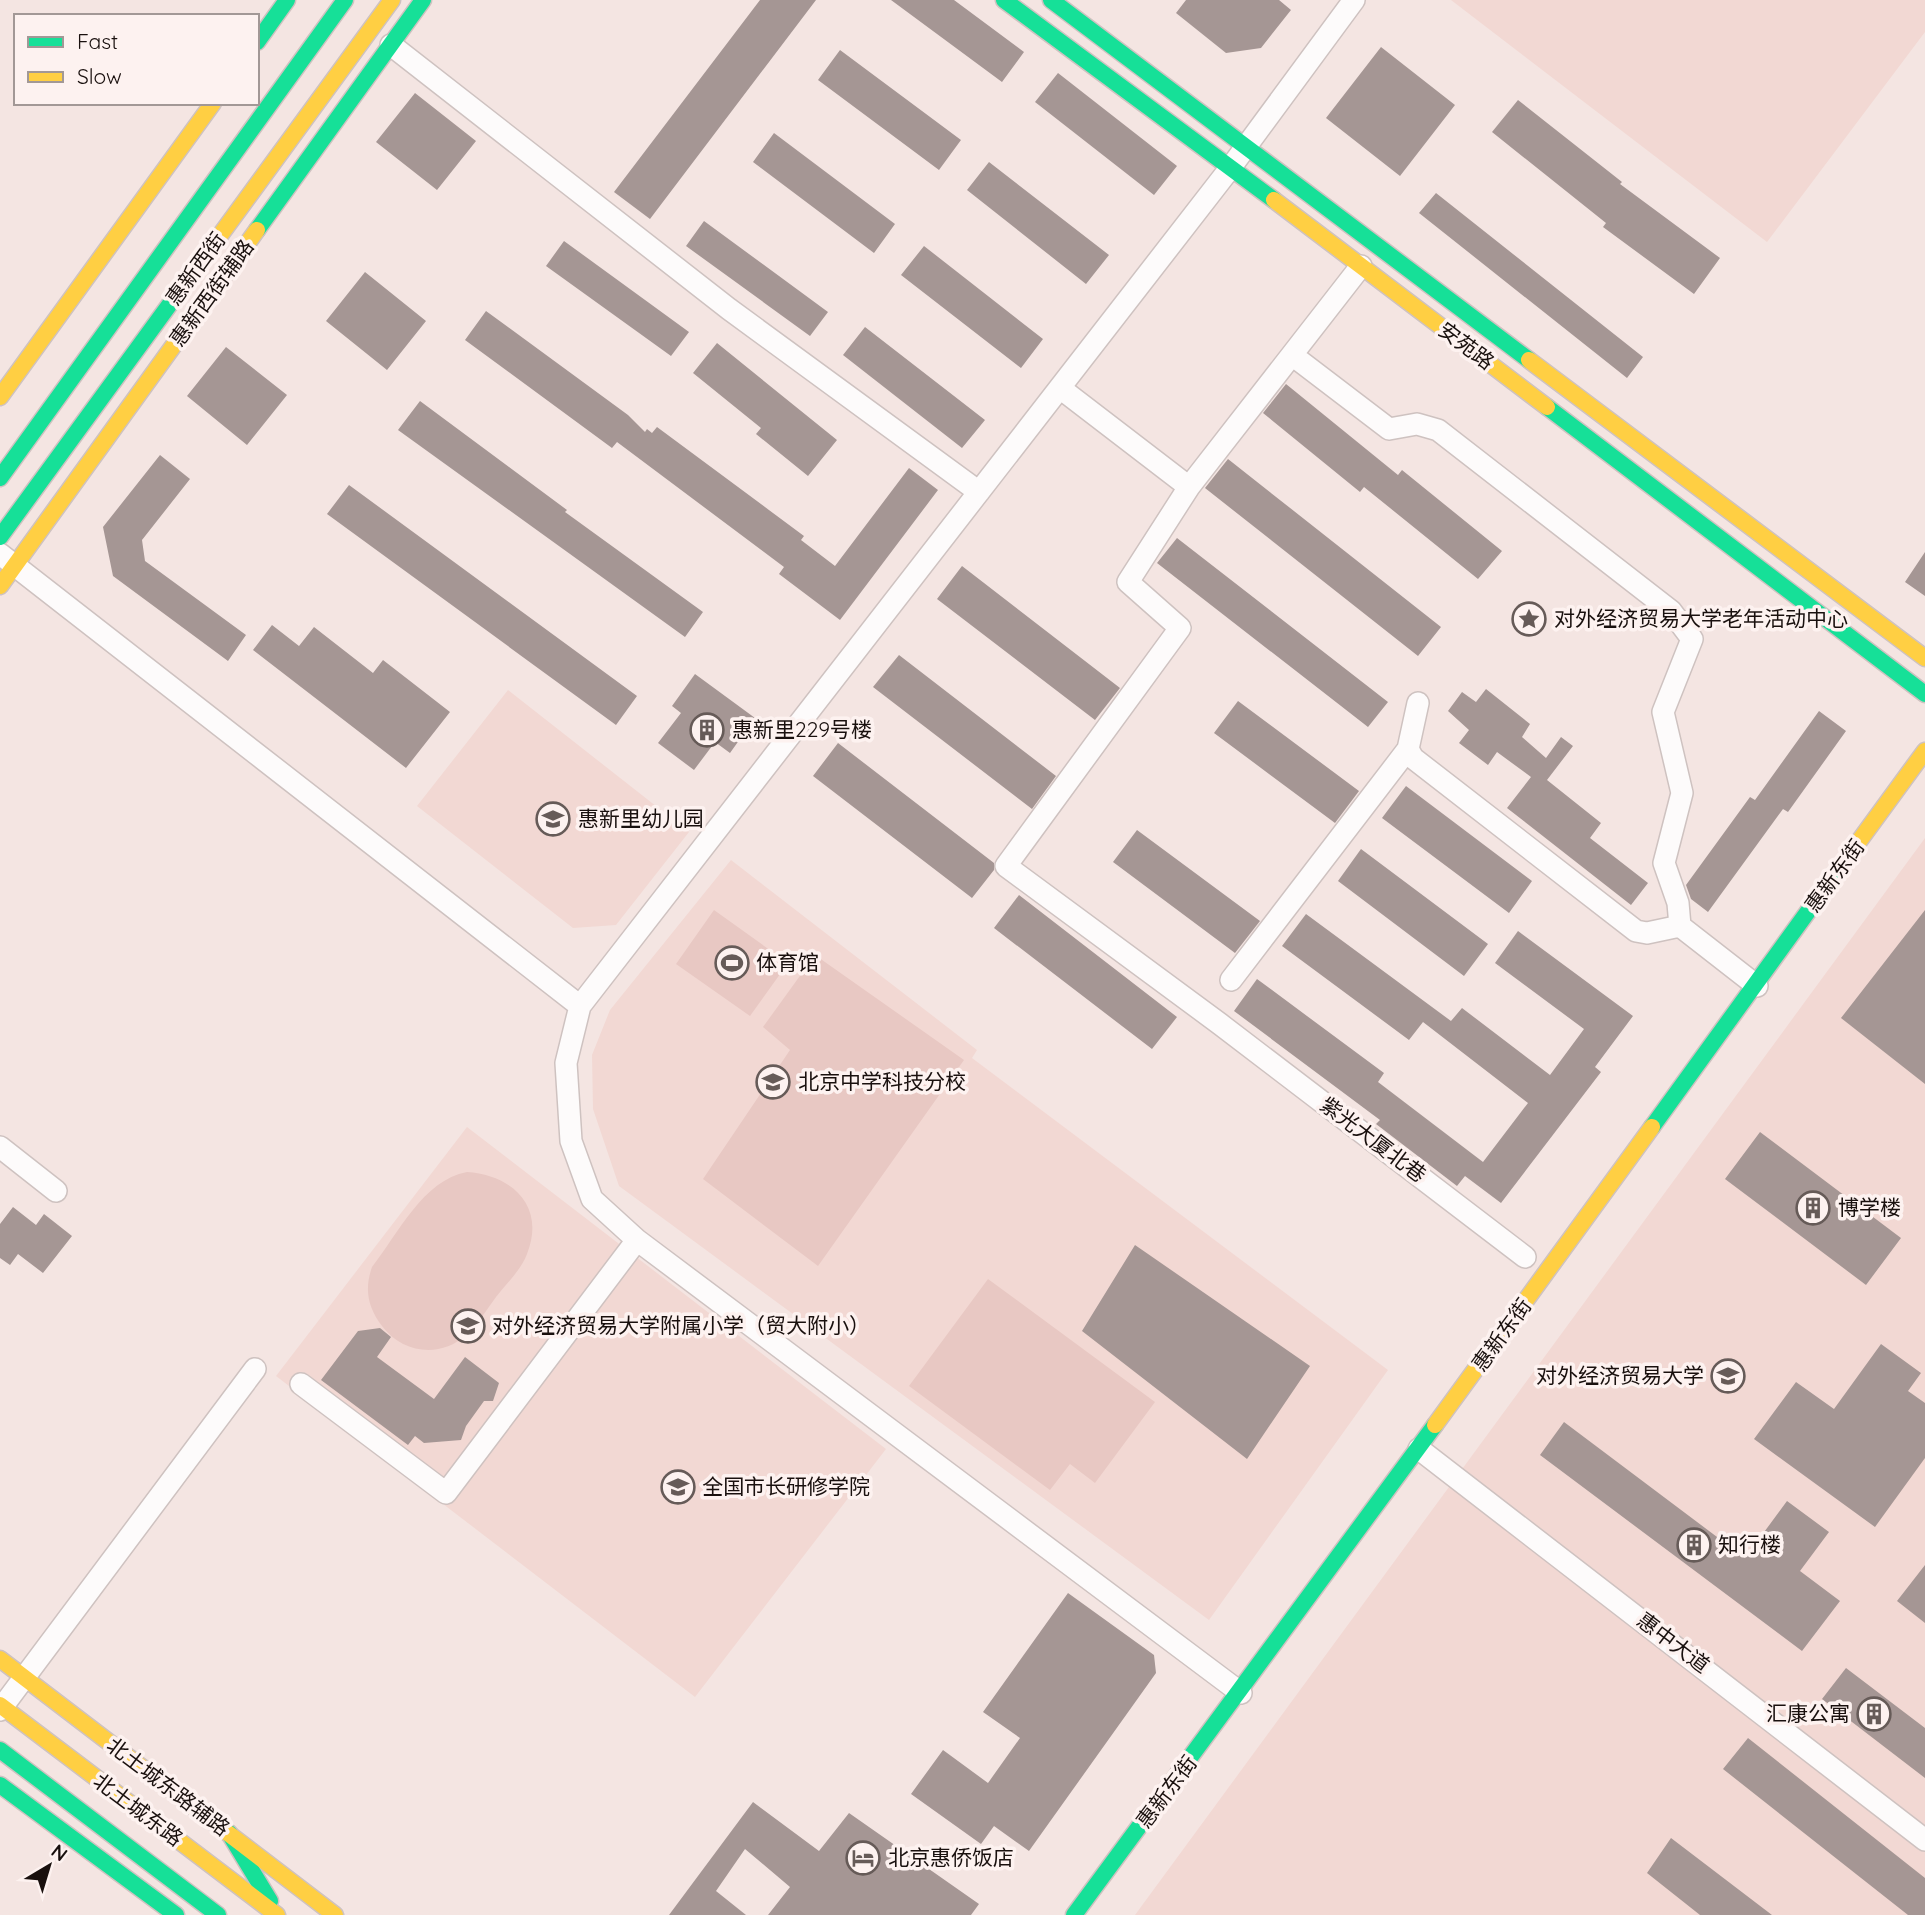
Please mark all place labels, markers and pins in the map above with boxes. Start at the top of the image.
place icon: 对外经济贸易大学老年活动中心 [1510,600,1548,638]
place label: 对外经济贸易大学老年活动中心 [1554,605,1848,631]
building icon: 惠新里229号楼 [688,711,726,749]
place label: 惠新里229号楼 [732,716,872,742]
school or university icon: 惠新里幼儿园 [534,800,572,838]
place label: 惠新里幼儿园 [578,805,704,831]
sports icon: 体育馆 [713,944,751,982]
place label: 体育馆 [756,949,819,975]
school or university icon: 北京中学科技分校 [754,1063,792,1101]
place label: 北京中学科技分校 [798,1068,966,1094]
building icon: 博学楼 [1794,1189,1832,1227]
place label: 博学楼 [1838,1194,1901,1220]
school or university icon: 对外经济贸易大学附属小学（贸大附小） [449,1307,487,1345]
place label: 对外经济贸易大学附属小学（贸大附小） [492,1312,870,1338]
school or university icon: 对外经济贸易大学 [1709,1357,1747,1395]
place label: 对外经济贸易大学 [1536,1362,1704,1388]
school or university icon: 全国市长研修学院 [659,1468,697,1506]
place label: 全国市长研修学院 [702,1473,870,1499]
building icon: 知行楼 [1675,1526,1713,1564]
place label: 知行楼 [1718,1531,1781,1557]
building icon: 汇康公寓 [1855,1695,1893,1733]
place label: 汇康公寓 [1766,1700,1850,1726]
hotel icon: 北京惠侨饭店 [844,1839,882,1877]
place label: 北京惠侨饭店 [888,1844,1014,1870]

